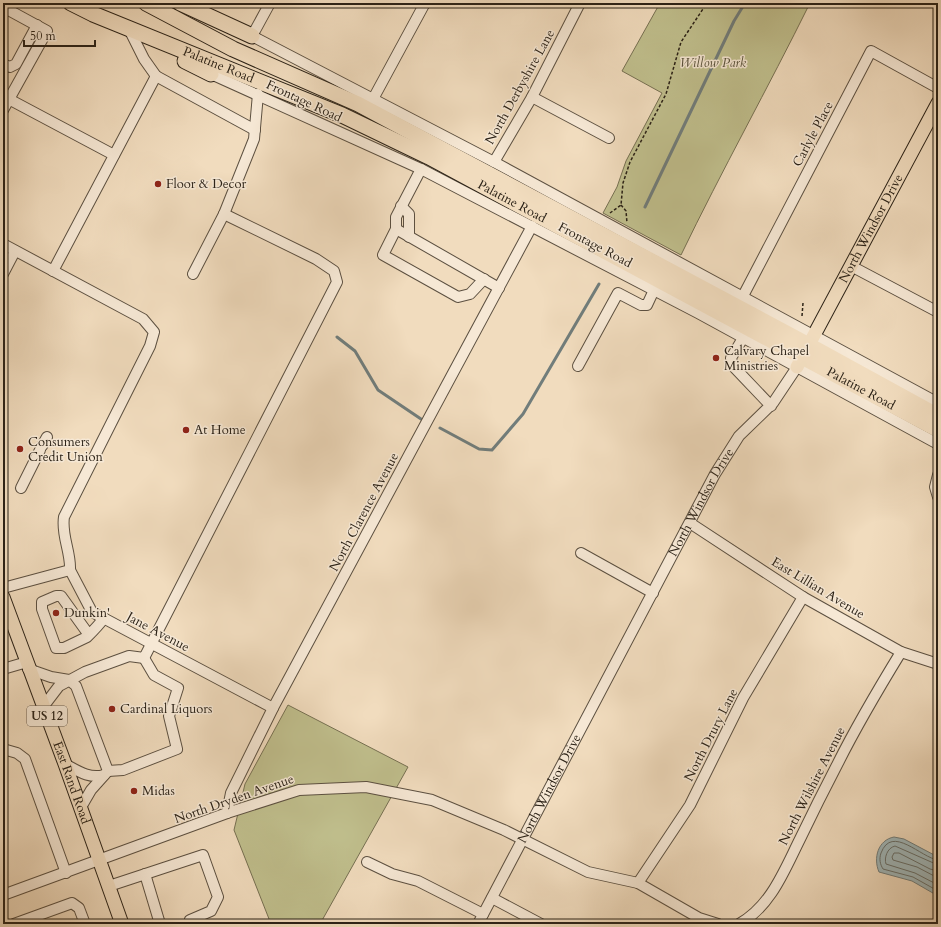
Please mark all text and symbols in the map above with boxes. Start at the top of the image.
scale bar [24,22,95,48]
street label: North Derbyshire Lane [481,26,559,148]
text: 50 m [30,28,57,44]
street label: Palatine Road [180,42,257,87]
park label: Willow Park [680,54,747,72]
street label: Frontage Road [263,76,345,126]
street label: Carlyle Place [788,98,838,170]
street label: North Windsor Drive [835,171,907,286]
place label: Floor & Decor [166,175,247,193]
street label: Palatine Road [474,176,549,227]
marker: Floor & Decor [153,179,163,189]
street label: Frontage Road [555,218,635,272]
place label: Calvary Chapel Ministries [724,342,810,375]
marker: Calvary Chapel Ministries [711,353,721,363]
street label: Palatine Road [823,363,898,414]
place label: At Home [194,421,246,439]
marker: At Home [181,425,191,435]
place label: Consumers Credit Union [28,433,103,466]
marker: Consumers Credit Union [15,444,25,454]
street label: North Windsor Drive [664,445,738,560]
street label: North Clarence Avenue [325,449,403,574]
street label: East Lillian Avenue [768,553,868,623]
place label: Dunkin' [64,604,110,622]
street label: Jane Avenue [122,607,193,656]
marker: Dunkin' [51,608,61,618]
street label: North Drury Lane [680,685,742,784]
place label: Cardinal Liquors [120,700,212,718]
marker: Cardinal Liquors [107,704,117,714]
road number: US 12 [27,706,67,726]
street label: North Wilshire Avenue [774,724,850,848]
street label: North Windsor Drive [513,731,586,846]
street label: East Rand Road [48,739,95,827]
street label: North Dryden Avenue [172,770,296,828]
place label: Midas [142,782,175,800]
marker: Midas [129,786,139,796]

